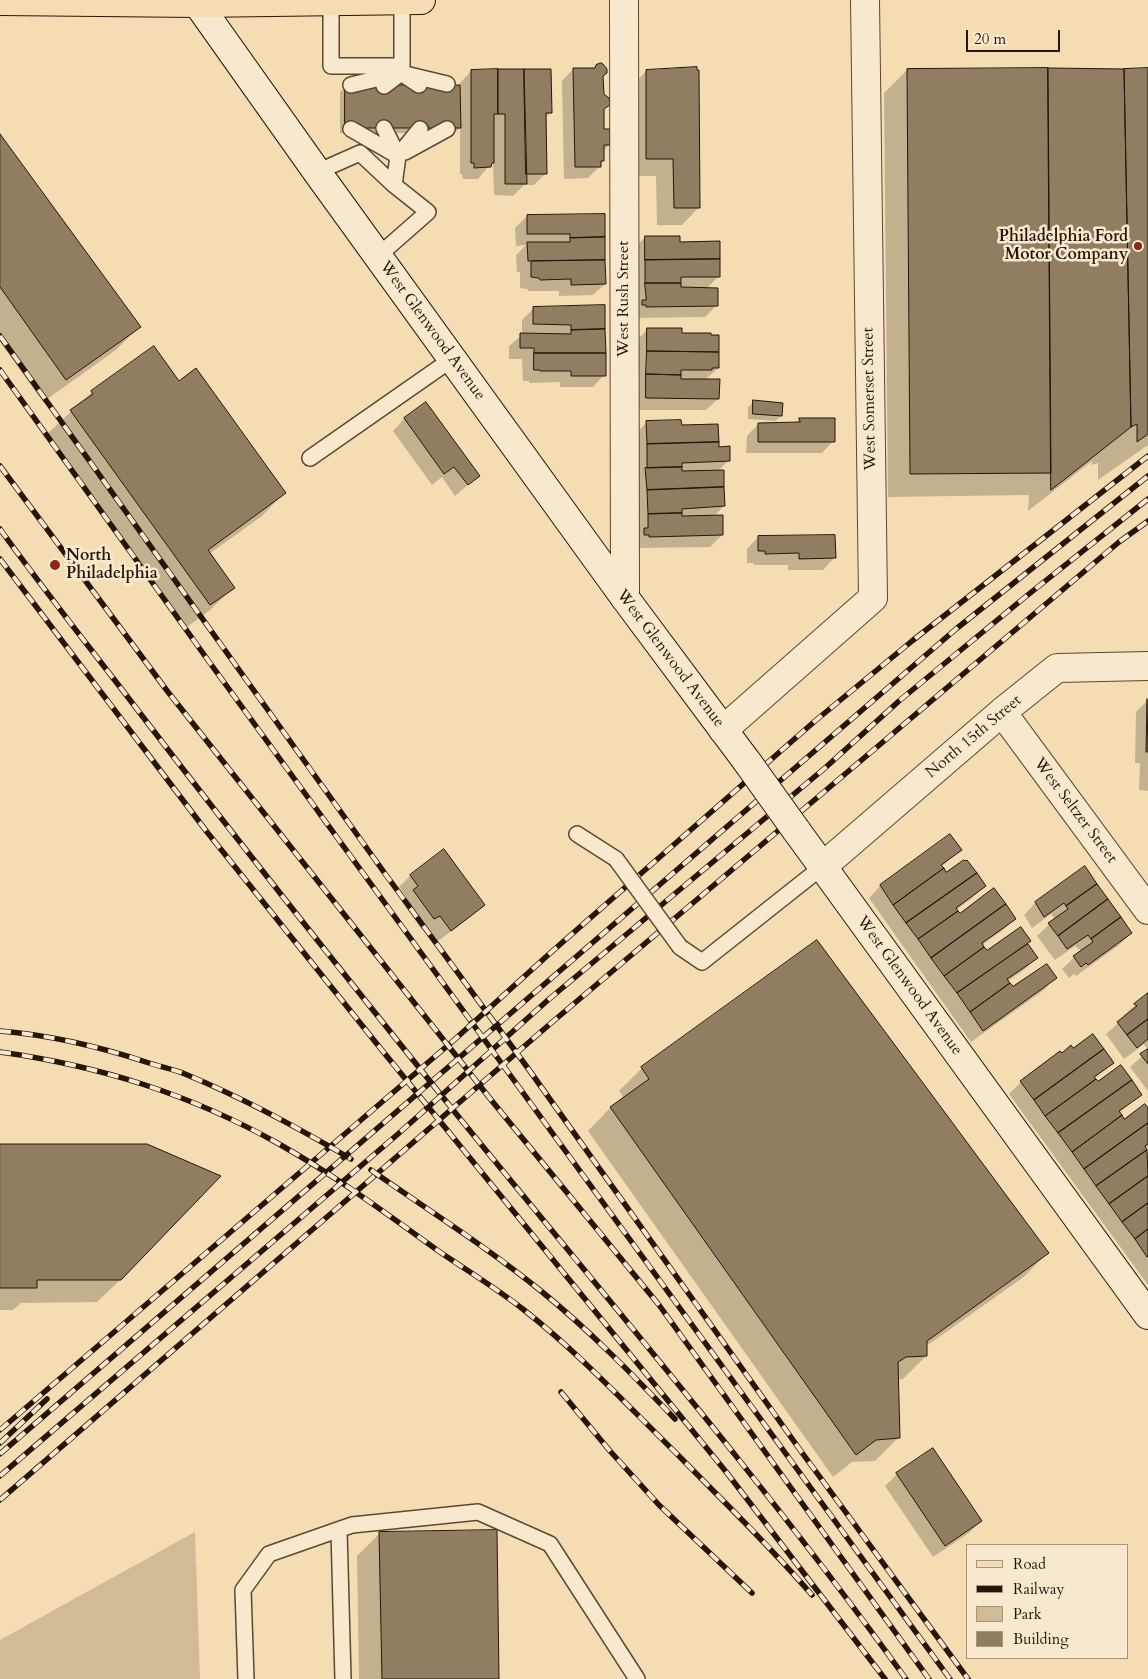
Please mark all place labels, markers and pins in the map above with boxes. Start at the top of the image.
place label: Philadelphia Ford Motor Company [999,227,1128,265]
marker: Philadelphia Ford Motor Company [1132,240,1144,252]
place label: North Philadelphia [66,546,158,584]
marker: North Philadelphia [48,558,62,572]

